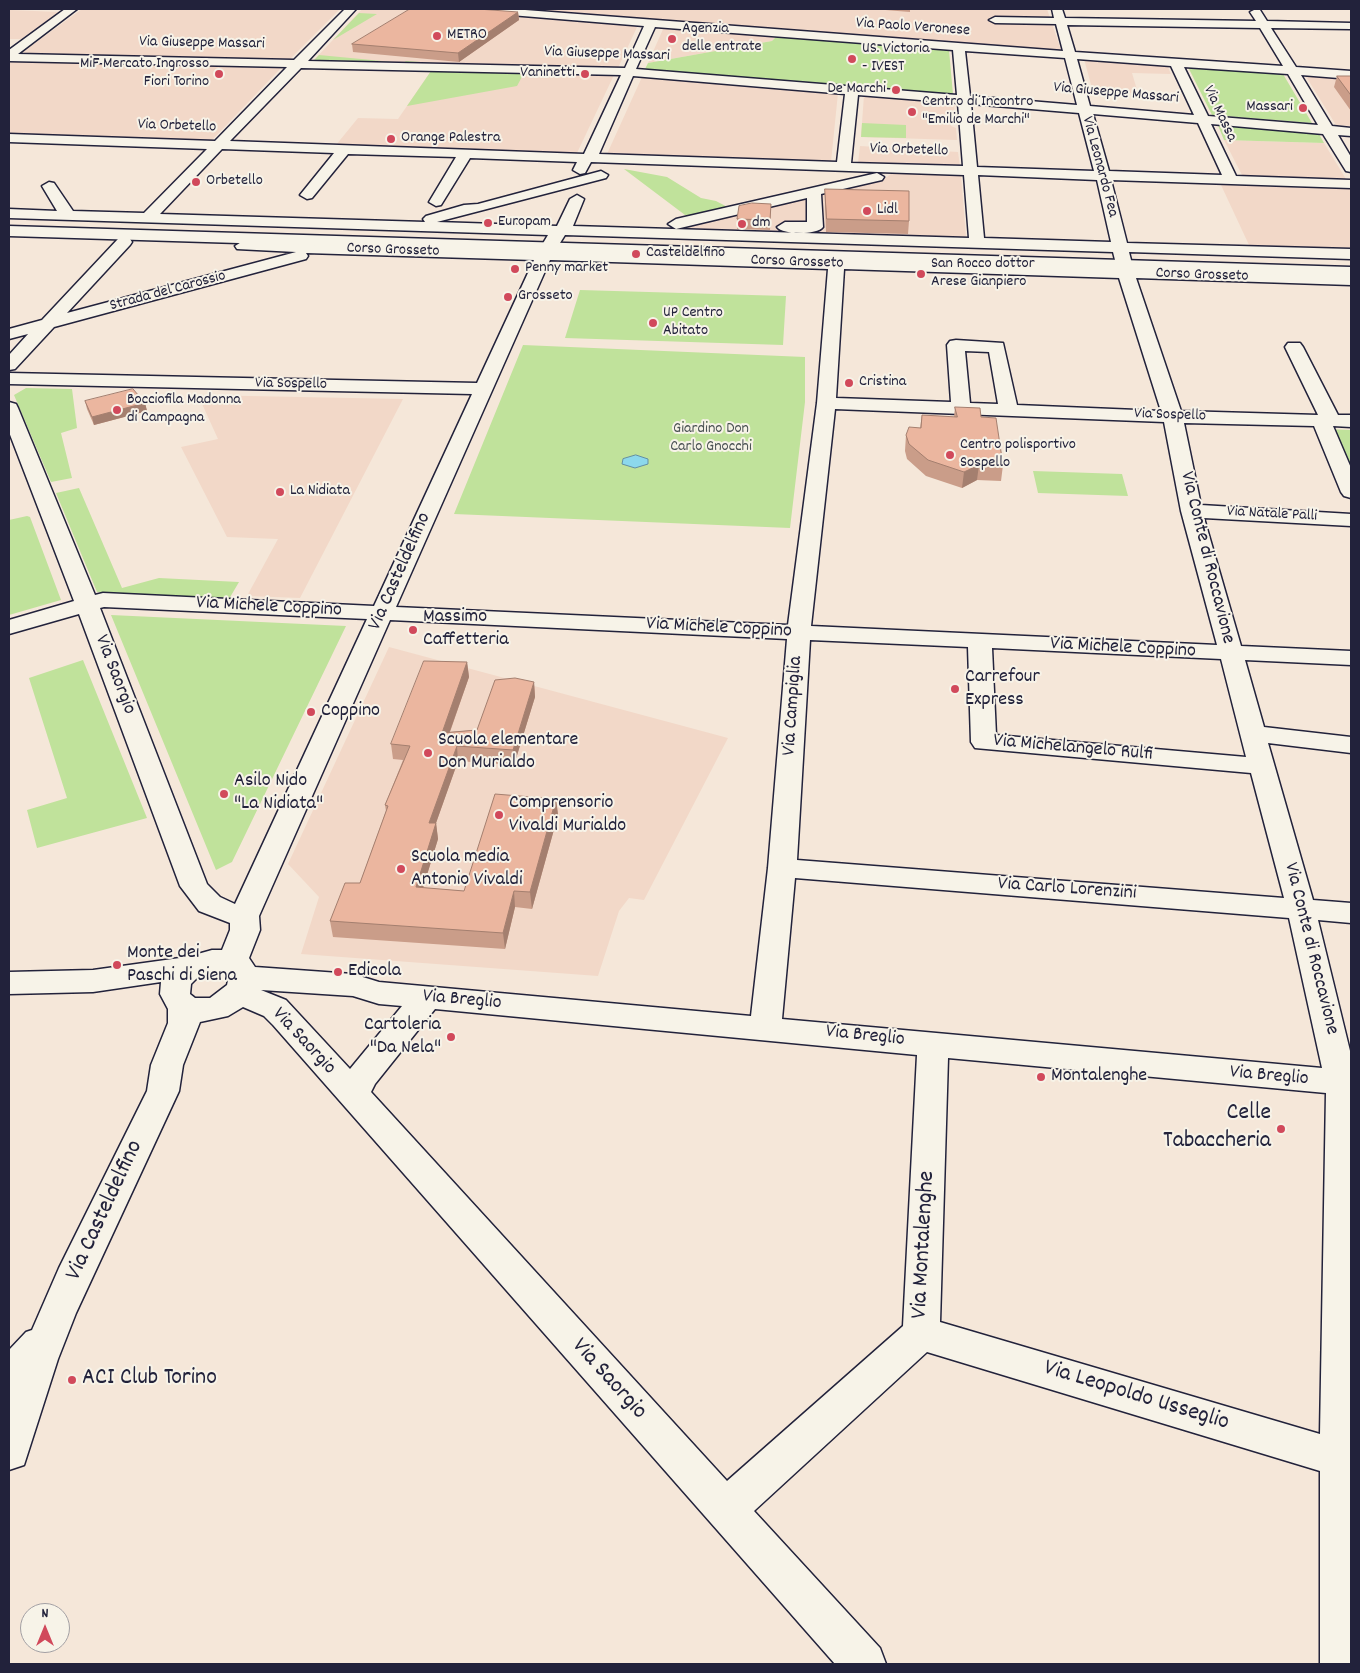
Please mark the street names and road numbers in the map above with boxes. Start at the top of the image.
street label: Via Paolo Veronese [855,14,971,42]
street label: Via Giuseppe Massari [139,33,265,55]
street label: Via Giuseppe Massari [544,43,670,67]
street label: Via Giuseppe Massari [1053,79,1179,109]
street label: Via Massa [1198,83,1240,145]
street label: Via Leonardo Fea [1076,115,1122,219]
street label: Via Orbetello [137,116,217,138]
street label: Via Orbetello [869,140,949,162]
street label: Corso Grosseto [346,240,440,262]
street label: Corso Grosseto [750,252,844,274]
street label: Corso Grosseto [1155,265,1249,287]
street label: Strada del Carossio [108,267,228,317]
street label: Via Sospello [255,375,327,395]
street label: Via Sospello [1134,405,1206,427]
street label: Via Conte di Roccavione [1173,469,1239,647]
street label: Via Natale Palli [1226,503,1318,527]
street label: Via Casteldelfino [364,509,438,635]
street label: Via Michele Coppino [196,592,342,624]
street label: Via Michele Coppino [646,613,792,645]
street label: Via Saorgio [88,632,140,718]
street label: Via Michele Coppino [1050,633,1196,665]
street label: Via Campiglia [779,655,809,757]
street label: Via Michelangelo Rulfi [992,730,1154,768]
street label: Via Conte di Roccavione [1277,860,1343,1038]
street label: Via Carlo Lorenzini [997,873,1137,907]
street label: Via Breglio [422,986,502,1016]
street label: Via Saorgio [266,1003,340,1081]
street label: Via Breglio [824,1021,906,1053]
street label: Via Breglio [1229,1062,1309,1092]
street label: Via Casteldelfino [61,1136,151,1286]
street label: Via Montalenghe [907,1170,943,1320]
street label: Via Saorgio [564,1333,652,1427]
street label: Via Leopoldo Usseglio [1040,1355,1232,1439]

